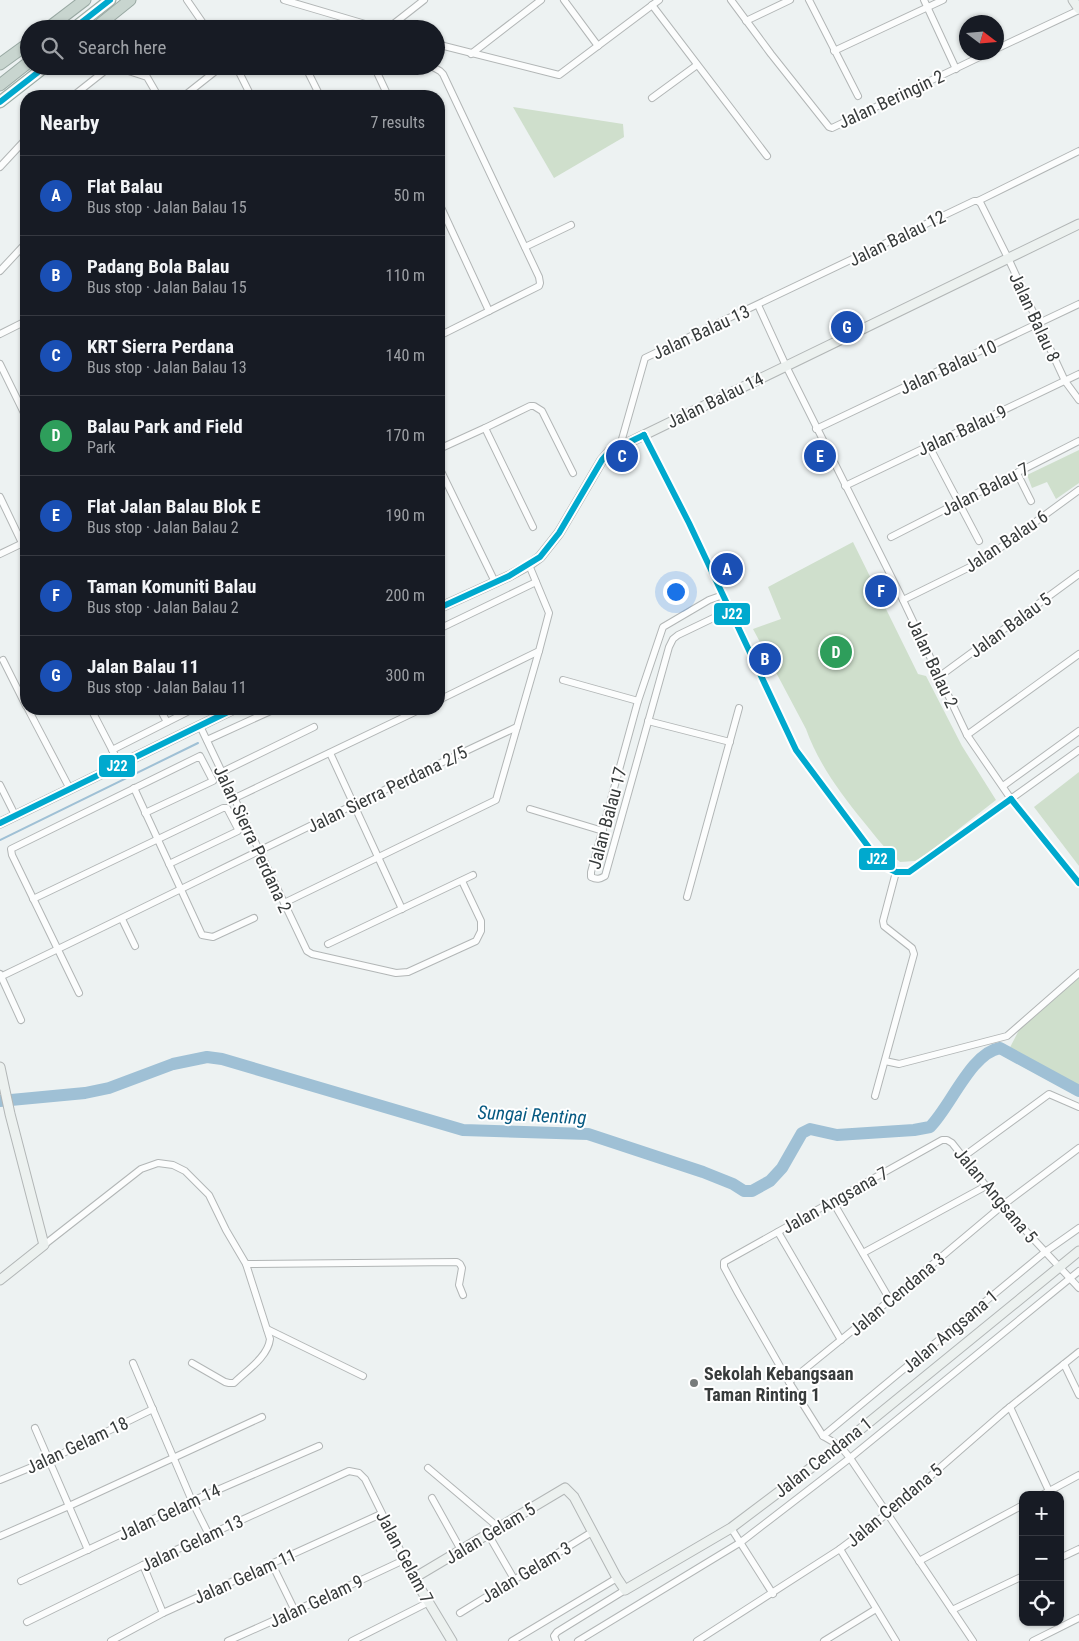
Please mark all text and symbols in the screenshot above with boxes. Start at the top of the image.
north arrow [959,15,1004,60]
search box [20,20,445,75]
icon: search [38,34,66,62]
text: Search here [78,36,166,59]
street label: Jalan Beringin 2 [835,65,947,133]
text: Nearby [40,111,99,135]
text: 7 results [370,113,425,132]
text: Flat Balau [87,175,163,198]
text: A [51,186,61,205]
text: 50 m [393,186,425,205]
text: Bus stop · Jalan Balau 15 [87,198,247,217]
street label: Jalan Balau 12 [845,206,949,270]
text: Padang Bola Balau [87,255,229,278]
text: B [52,266,60,285]
text: 110 m [386,266,425,285]
street label: Jalan Balau 8 [1005,269,1065,365]
text: Bus stop · Jalan Balau 15 [87,278,247,297]
street label: Jalan Balau 13 [649,300,753,364]
pin: G [831,308,863,346]
text: KRT Sierra Perdana [87,335,234,358]
street label: Jalan Balau 10 [896,335,1000,399]
text: C [51,346,61,365]
text: 140 m [386,346,425,365]
text: Bus stop · Jalan Balau 13 [87,358,247,377]
street label: Jalan Balau 14 [663,368,767,432]
street label: Jalan Balau 9 [914,400,1010,460]
text: Balau Park and Field [87,415,243,438]
text: D [51,426,61,445]
text: 170 m [386,426,425,445]
pin: C [606,437,638,475]
pin: E [804,437,836,475]
text: Park [87,438,116,457]
street label: Jalan Balau 7 [938,458,1033,520]
text: Flat Jalan Balau Blok E [87,495,261,518]
street label: Jalan Balau 6 [960,505,1052,577]
text: E [52,506,60,525]
text: 190 m [386,506,425,525]
text: Bus stop · Jalan Balau 2 [87,518,239,537]
pin: A [711,550,743,588]
pin: F [865,572,897,610]
text: Taman Komuniti Balau [87,575,256,598]
your location [663,579,689,605]
text: F [52,586,60,605]
text: 200 m [386,586,425,605]
street label: Jalan Balau 5 [965,588,1055,662]
text: Bus stop · Jalan Balau 2 [87,598,239,617]
line badge: J22 [713,602,751,626]
text: J22 [721,606,743,622]
street label: Jalan Balau 2 [903,615,963,711]
pin: D [820,633,852,671]
pin: B [749,640,781,678]
text: Jalan Balau 11 [87,655,199,678]
text: G [51,666,61,685]
text: 300 m [386,666,425,685]
text: Bus stop · Jalan Balau 11 [87,678,247,697]
street label: Jalan Sierra Perdana 2/5 [304,741,470,837]
line badge: J22 [98,754,136,778]
text: J22 [106,758,128,774]
street label: Jalan Sierra Perdana 2 [210,762,296,916]
street label: Jalan Balau 17 [583,765,631,871]
line badge: J22 [858,847,896,871]
text: J22 [866,851,888,867]
water label: Sungai Renting [477,1101,587,1129]
street label: Jalan Angsana 5 [950,1143,1042,1247]
street label: Jalan Angsana 7 [778,1162,892,1238]
street label: Jalan Cendana 3 [845,1248,949,1340]
street label: Jalan Angsana 1 [898,1285,1002,1377]
place label: Sekolah Kebangsaan Taman Rinting 1 [704,1363,854,1405]
marker: Sekolah Kebangsaan Taman Rinting 1 [688,1377,700,1389]
street label: Jalan Gelam 18 [23,1412,131,1478]
street label: Jalan Cendana 1 [770,1412,876,1502]
street label: Jalan Cendana 5 [842,1459,946,1551]
street label: Jalan Gelam 14 [115,1479,223,1545]
map controls [1019,1491,1064,1626]
button: + [1019,1491,1064,1536]
street label: Jalan Gelam 5 [441,1498,539,1568]
street label: Jalan Gelam 7 [372,1507,438,1607]
street label: Jalan Gelam 13 [138,1510,246,1576]
button: − [1019,1536,1064,1581]
street label: Jalan Gelam 3 [477,1537,575,1607]
street label: Jalan Gelam 11 [190,1544,300,1608]
street label: Jalan Gelam 9 [266,1570,366,1632]
button: locate [1019,1581,1064,1626]

